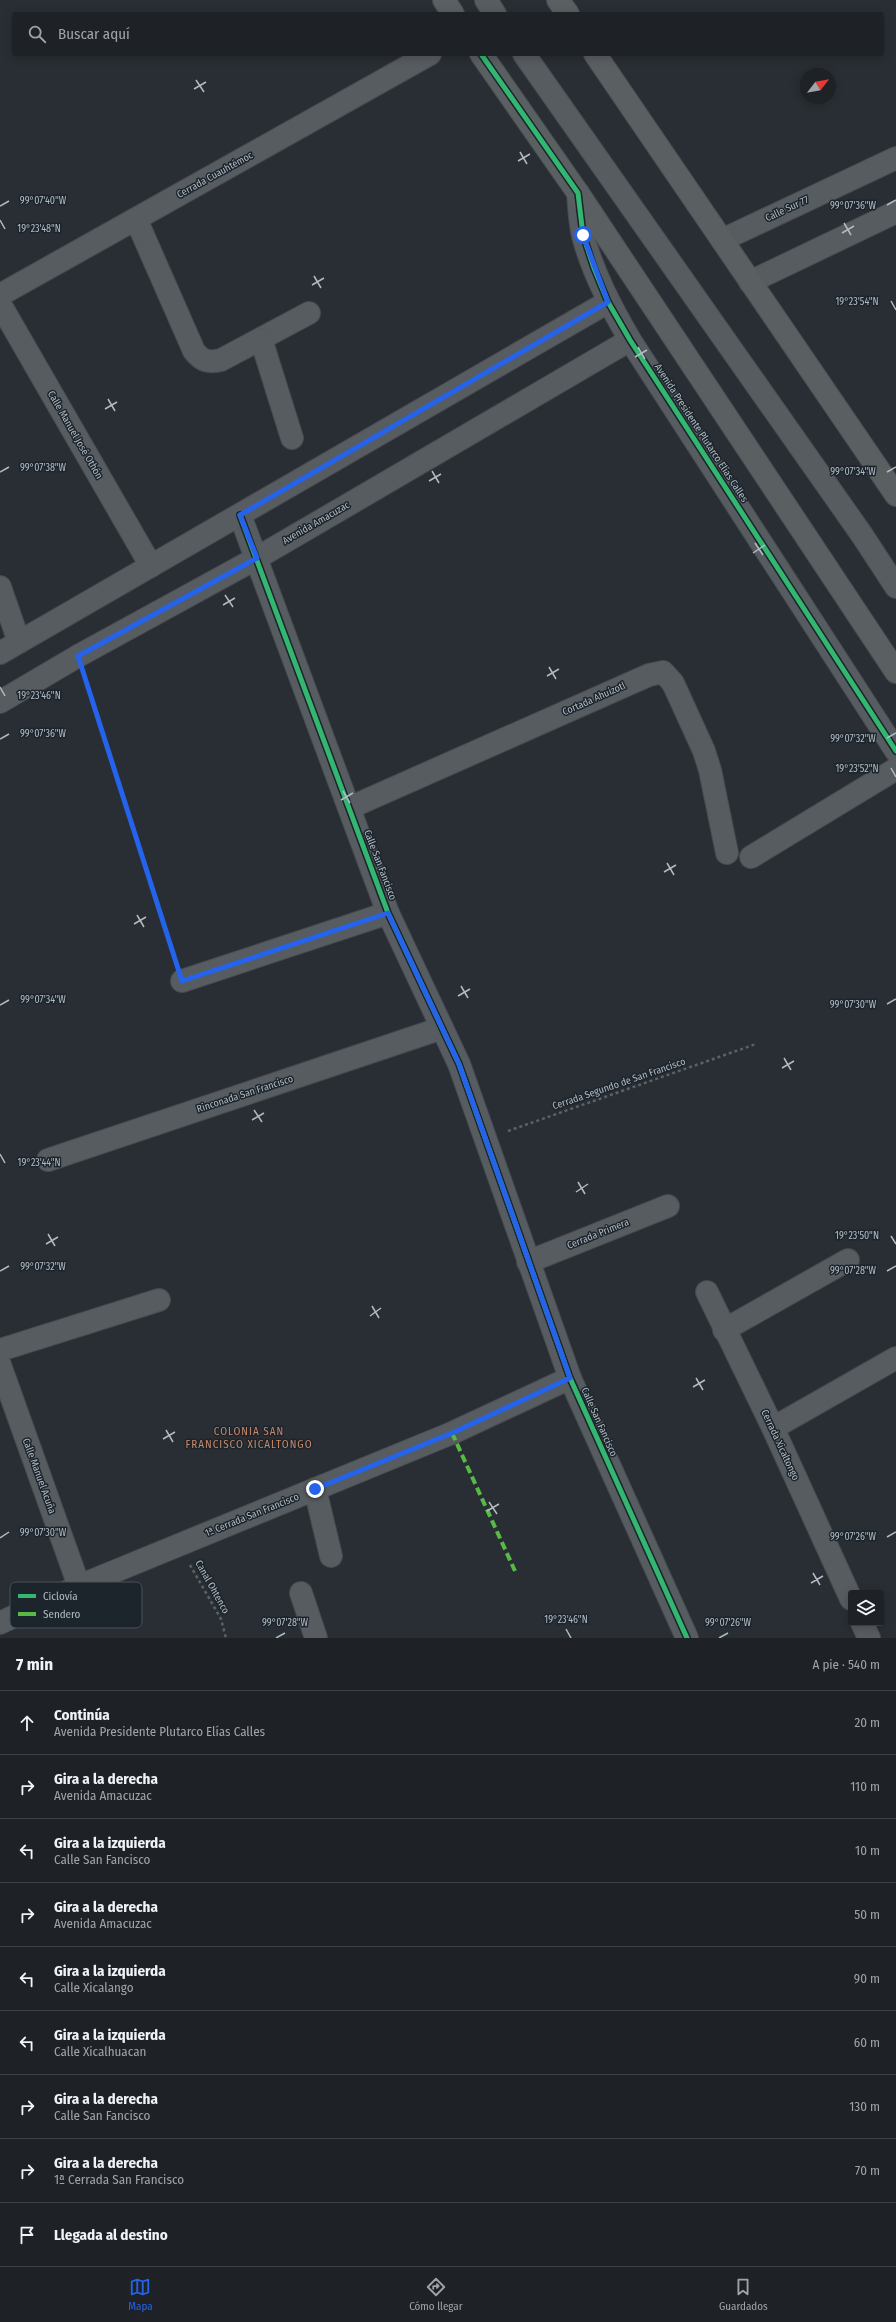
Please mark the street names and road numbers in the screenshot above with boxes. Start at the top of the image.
street label: Cerrada Cuauhtémoc [175,149,256,201]
street label: Calle Sur 77 [763,194,811,224]
street label: Avenida Presidente Plutarco Elías Calles [652,361,751,504]
street label: Calle Manuel José Othón [45,389,105,481]
street label: Avenida Amacuzac [280,499,352,547]
street label: Cortada Ahuizotl [561,680,628,718]
street label: Calle San Fancisco [361,828,399,902]
street label: Cerrada Segundo de San Francisco [551,1056,687,1112]
street label: Rinconada San Francisco [195,1073,295,1115]
street label: Cerrada Primera [565,1216,631,1252]
street label: Calle San Fancisco [578,1386,620,1458]
street label: Cerrada Xicaltongo [758,1408,802,1482]
street label: Calle Manuel Acuña [20,1437,58,1516]
street label: 1ª Cerrada San Francisco [203,1491,301,1539]
street label: Canal Ohtenco [192,1558,232,1616]

